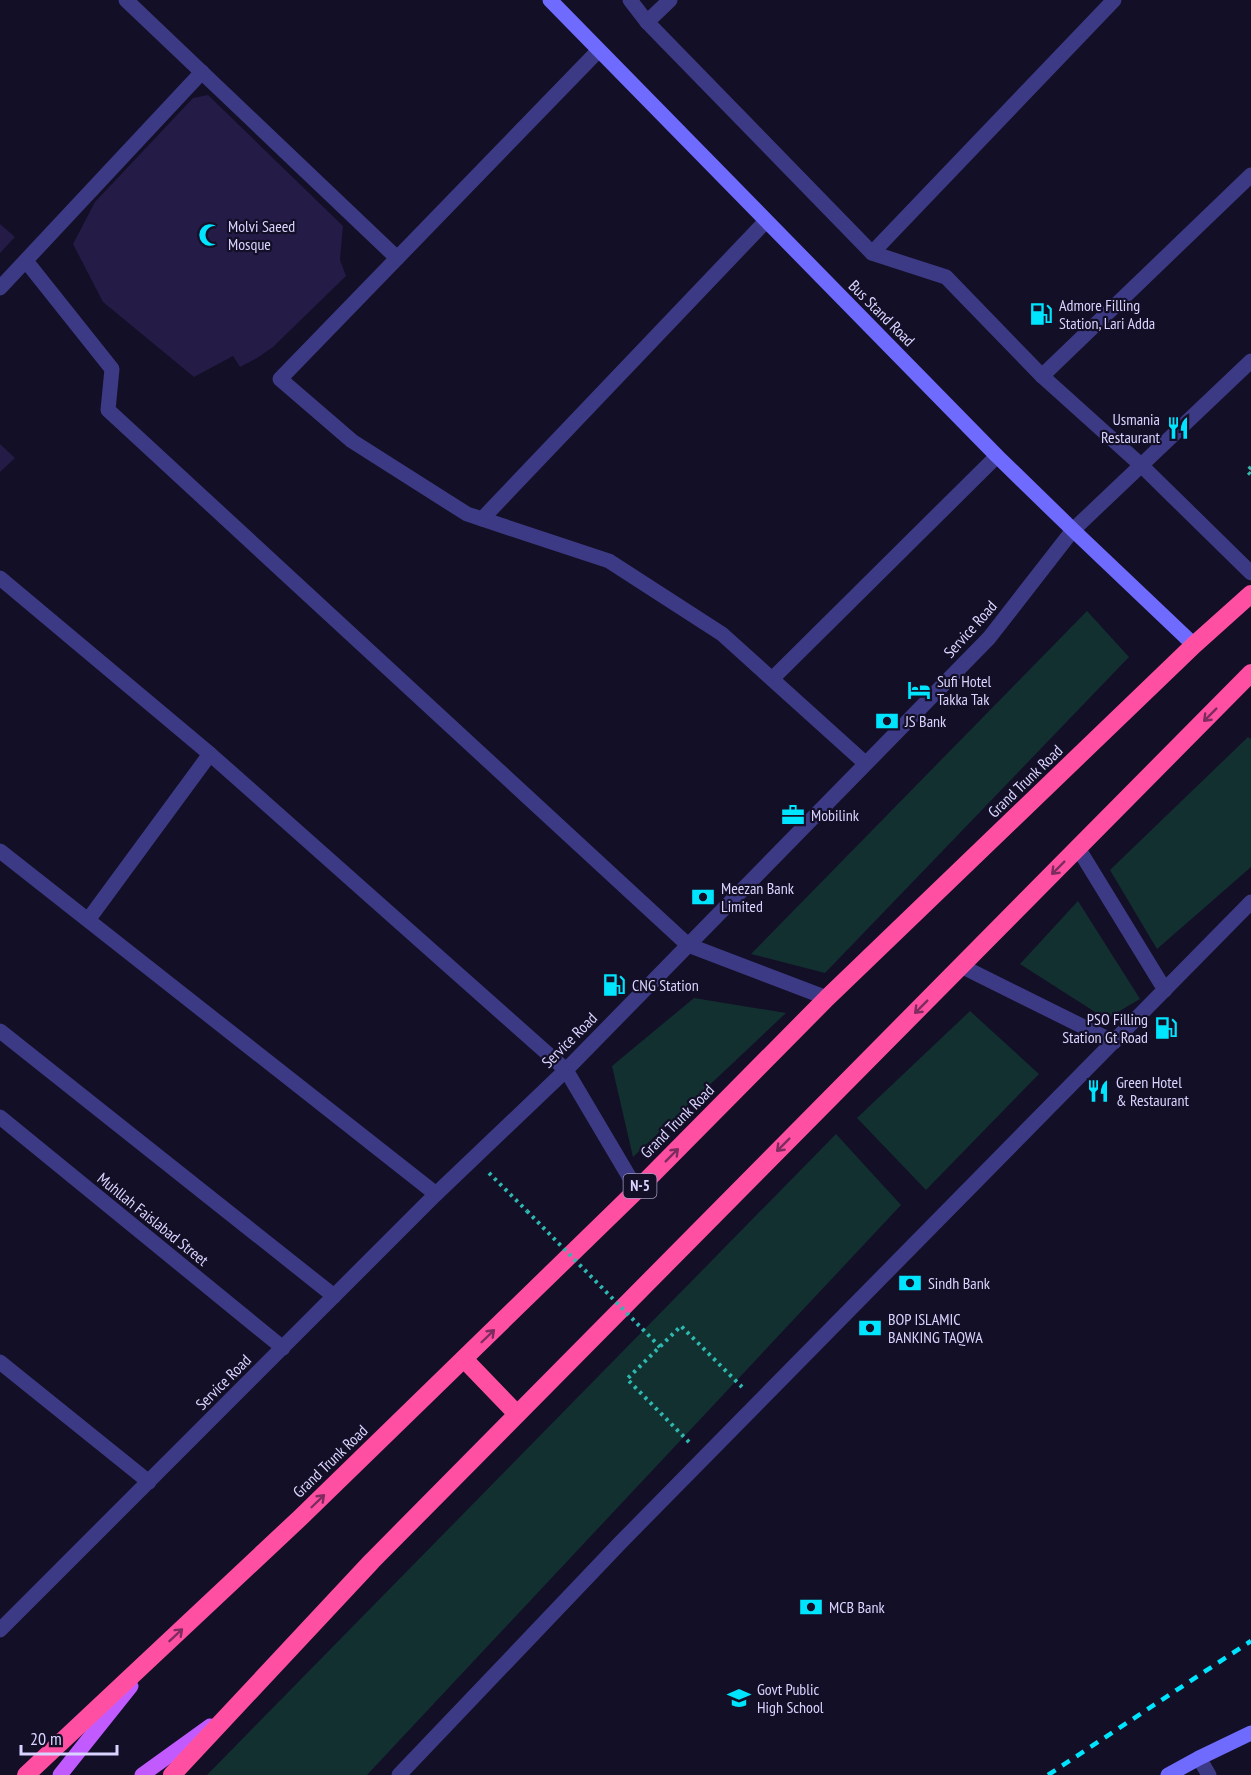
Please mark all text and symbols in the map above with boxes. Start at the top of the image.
place label: Molvi Saeed Mosque [228,216,295,254]
mosque icon: Molvi Saeed Mosque [197,222,223,248]
street label: Bus Stand Road [845,276,919,350]
place label: Admore Filling Station, Lari Adda [1059,295,1155,333]
fuel station icon: Admore Filling Station, Lari Adda [1028,301,1054,327]
place label: Usmania Restaurant [1101,409,1161,447]
restaurant icon: Usmania Restaurant [1165,415,1191,441]
street label: Service Road [939,596,1001,662]
place label: Sufi Hotel Takka Tak [937,671,992,709]
hotel icon: Sufi Hotel Takka Tak [906,677,932,703]
one-way arrow [1202,707,1217,722]
bank icon: JS Bank [874,708,900,734]
place label: JS Bank [904,711,947,731]
street label: Grand Trunk Road [983,740,1067,822]
office icon: Mobilink [780,802,806,828]
place label: Mobilink [811,805,860,825]
one-way arrow [1050,861,1065,876]
place label: Meezan Bank Limited [721,878,795,916]
bank icon: Meezan Bank Limited [690,884,716,910]
fuel station icon: CNG Station [601,972,627,998]
place label: CNG Station [632,975,699,995]
one-way arrow [913,999,928,1014]
street label: Service Road [537,1008,601,1072]
place label: PSO Filling Station Gt Road [1062,1009,1148,1047]
fuel station icon: PSO Filling Station Gt Road [1153,1015,1179,1041]
place label: Green Hotel & Restaurant [1116,1072,1190,1110]
restaurant icon: Green Hotel & Restaurant [1085,1078,1111,1104]
street label: Grand Trunk Road [636,1080,718,1162]
one-way arrow [776,1138,791,1153]
one-way arrow [664,1147,679,1162]
street label: Muhllah Faislabad Street [93,1168,213,1270]
road number: N-5 [624,1174,656,1198]
bank icon: Sindh Bank [897,1270,923,1296]
place label: Sindh Bank [928,1273,991,1293]
place label: BOP ISLAMIC BANKING TAQWA [888,1309,983,1347]
bank icon: BOP ISLAMIC BANKING TAQWA [857,1315,883,1341]
one-way arrow [480,1328,495,1343]
street label: Service Road [191,1350,255,1414]
street label: Grand Trunk Road [288,1420,372,1502]
one-way arrow [310,1494,325,1508]
bank icon: MCB Bank [798,1594,824,1620]
place label: MCB Bank [829,1597,885,1617]
one-way arrow [168,1628,183,1642]
place label: Govt Public High School [757,1679,824,1717]
school or university icon: Govt Public High School [726,1685,752,1711]
scale bar [21,1718,117,1756]
text: 20 m [30,1727,62,1750]

